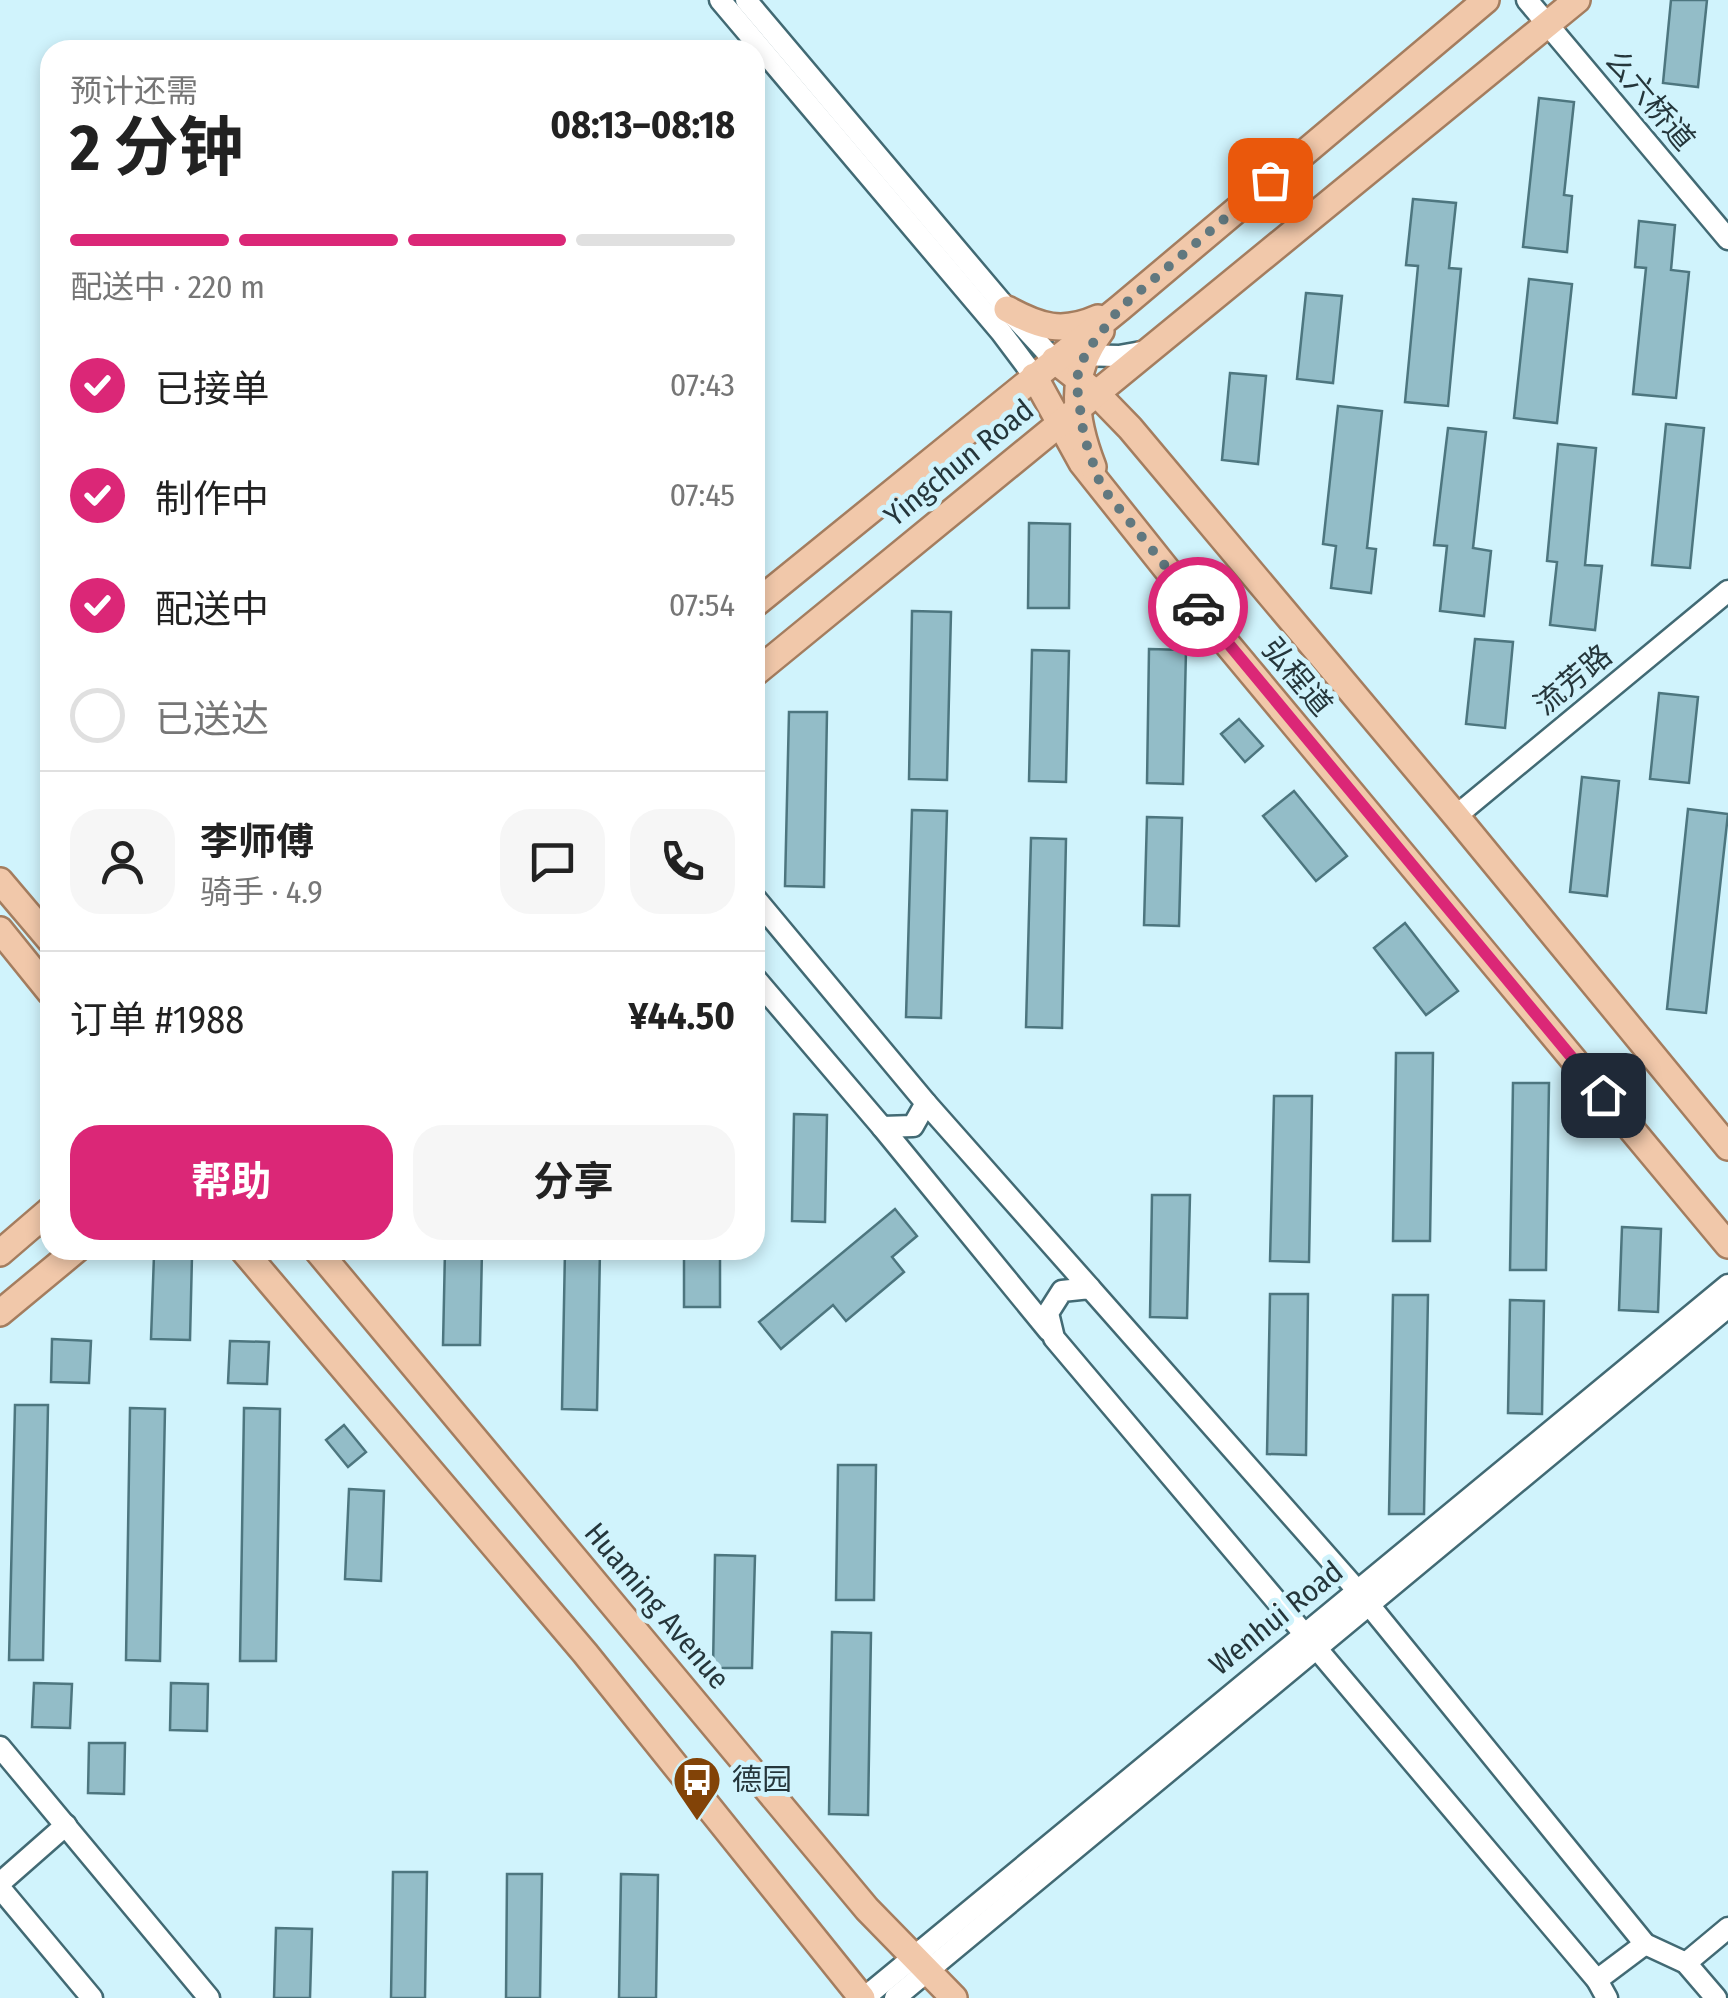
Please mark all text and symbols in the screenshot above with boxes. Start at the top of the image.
street label: 么六桥道 [1598,42,1702,158]
text: 预计还需 [70,72,198,110]
text: 08:13–08:18 [550,102,735,148]
text: 2 分钟 [70,109,244,187]
pin [1228,138,1313,223]
icon: bag [1243,153,1298,208]
text: 配送中 · 220 m [70,268,265,306]
icon: check [70,358,125,413]
text: 已接单 [155,366,269,412]
text: 07:43 [670,366,735,404]
street label: Yingchun Road [877,392,1041,534]
icon: check [70,468,125,523]
text: 制作中 [155,476,269,522]
text: 07:45 [669,476,735,514]
courier [1148,557,1248,657]
icon: check [70,578,125,633]
icon: car [1171,580,1226,635]
text: 配送中 [155,586,269,632]
text: 07:54 [669,586,735,624]
street label: 弘程道 [1254,631,1340,723]
street label: 流芳路 [1527,637,1619,723]
text: 已送达 [155,696,269,742]
button: person [70,809,175,914]
button: chat [500,809,605,914]
button: phone [630,809,735,914]
text: 李师傅 [200,819,314,865]
text: 骑手 · 4.9 [200,873,323,911]
text: ¥44.50 [629,993,735,1039]
text: 订单 #1988 [70,997,244,1043]
pin [1561,1053,1646,1138]
icon: home [1576,1068,1631,1123]
button: 帮助 [70,1125,393,1240]
button: 分享 [413,1125,735,1240]
street label: Huaming Avenue [577,1515,737,1697]
street label: Wenhui Road [1202,1553,1350,1683]
bus stop icon: 德园 [671,1754,723,1822]
place label: 德园 [732,1762,792,1798]

